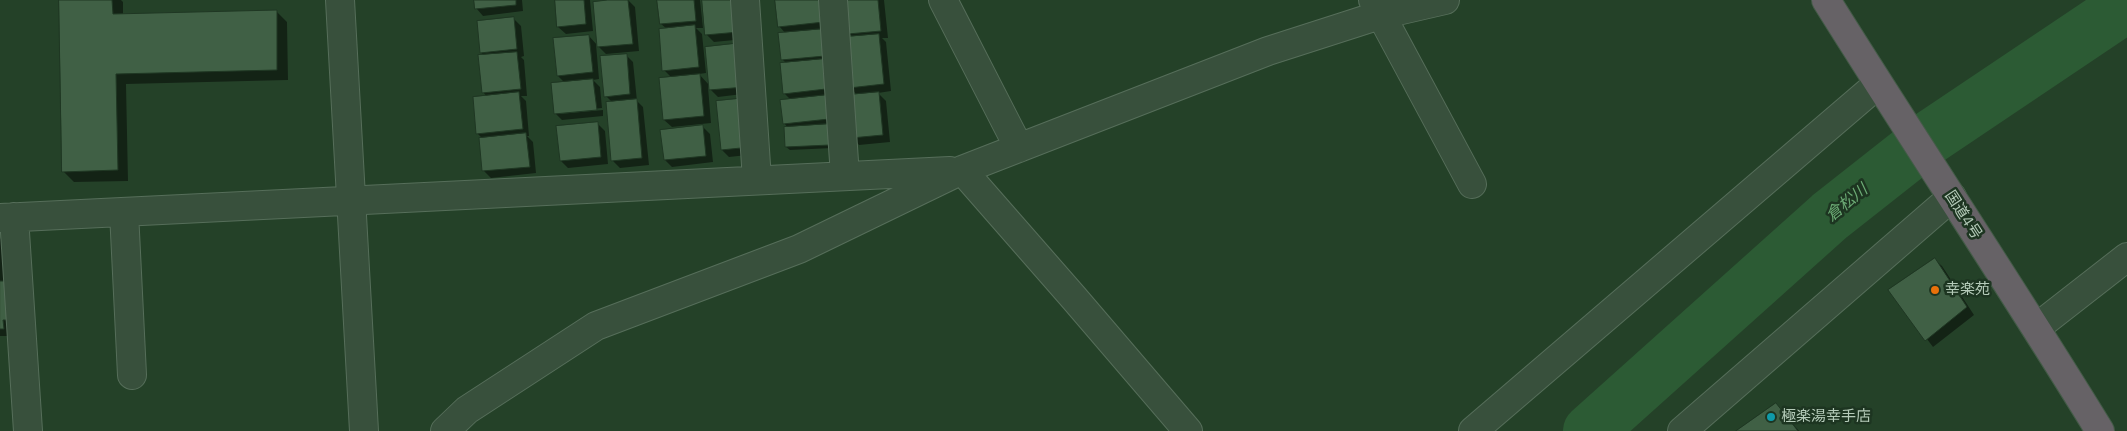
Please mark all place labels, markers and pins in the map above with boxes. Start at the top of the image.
place label: 幸楽苑 [1945,281,1990,299]
marker: 幸楽苑 [1929,284,1941,296]
place label: 極楽湯幸手店 [1781,408,1871,426]
marker: 極楽湯幸手店 [1765,411,1777,423]

